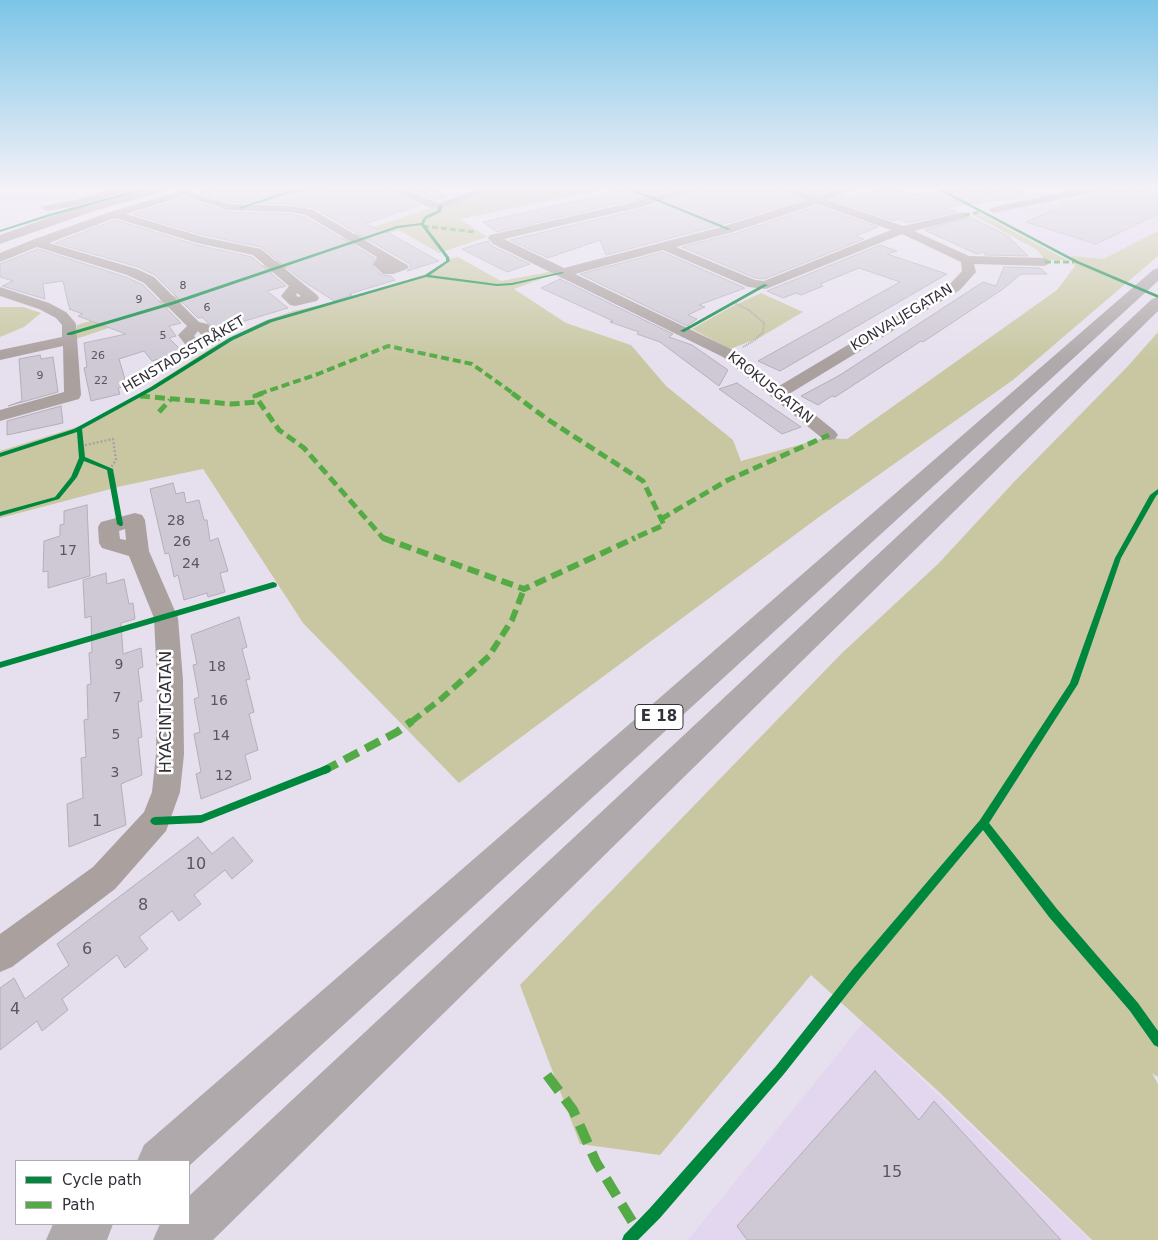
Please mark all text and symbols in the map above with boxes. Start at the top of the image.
house number: 8 [180,279,186,293]
street label: KONVALJEGATAN [848,281,956,355]
house number: 9 [136,293,142,307]
house number: 6 [204,301,210,315]
street label: HENSTADSSTRÅKET [120,313,248,397]
house number: 5 [160,329,166,343]
house number: 26 [91,349,105,363]
street label: KROKUSGATAN [724,349,816,427]
house number: 9 [37,369,43,383]
house number: 22 [94,374,108,388]
house number: 28 [167,513,185,529]
house number: 26 [173,534,191,550]
house number: 17 [59,543,77,559]
house number: 24 [182,556,200,572]
street label: HYACINTGATAN [157,651,177,773]
house number: 9 [115,657,123,673]
house number: 18 [208,659,226,675]
house number: 7 [113,690,121,706]
house number: 16 [210,693,228,709]
road number: E 18 [635,704,683,730]
house number: 5 [112,727,120,743]
house number: 14 [212,728,230,744]
house number: 3 [111,765,119,781]
house number: 12 [215,768,233,784]
house number: 1 [92,812,102,832]
house number: 10 [186,855,206,875]
house number: 8 [138,896,148,916]
house number: 6 [82,940,92,960]
house number: 4 [10,1000,20,1020]
legend [15,1160,190,1225]
house number: 15 [882,1163,902,1183]
text: Cycle path [62,1171,142,1189]
text: Path [62,1196,95,1214]

